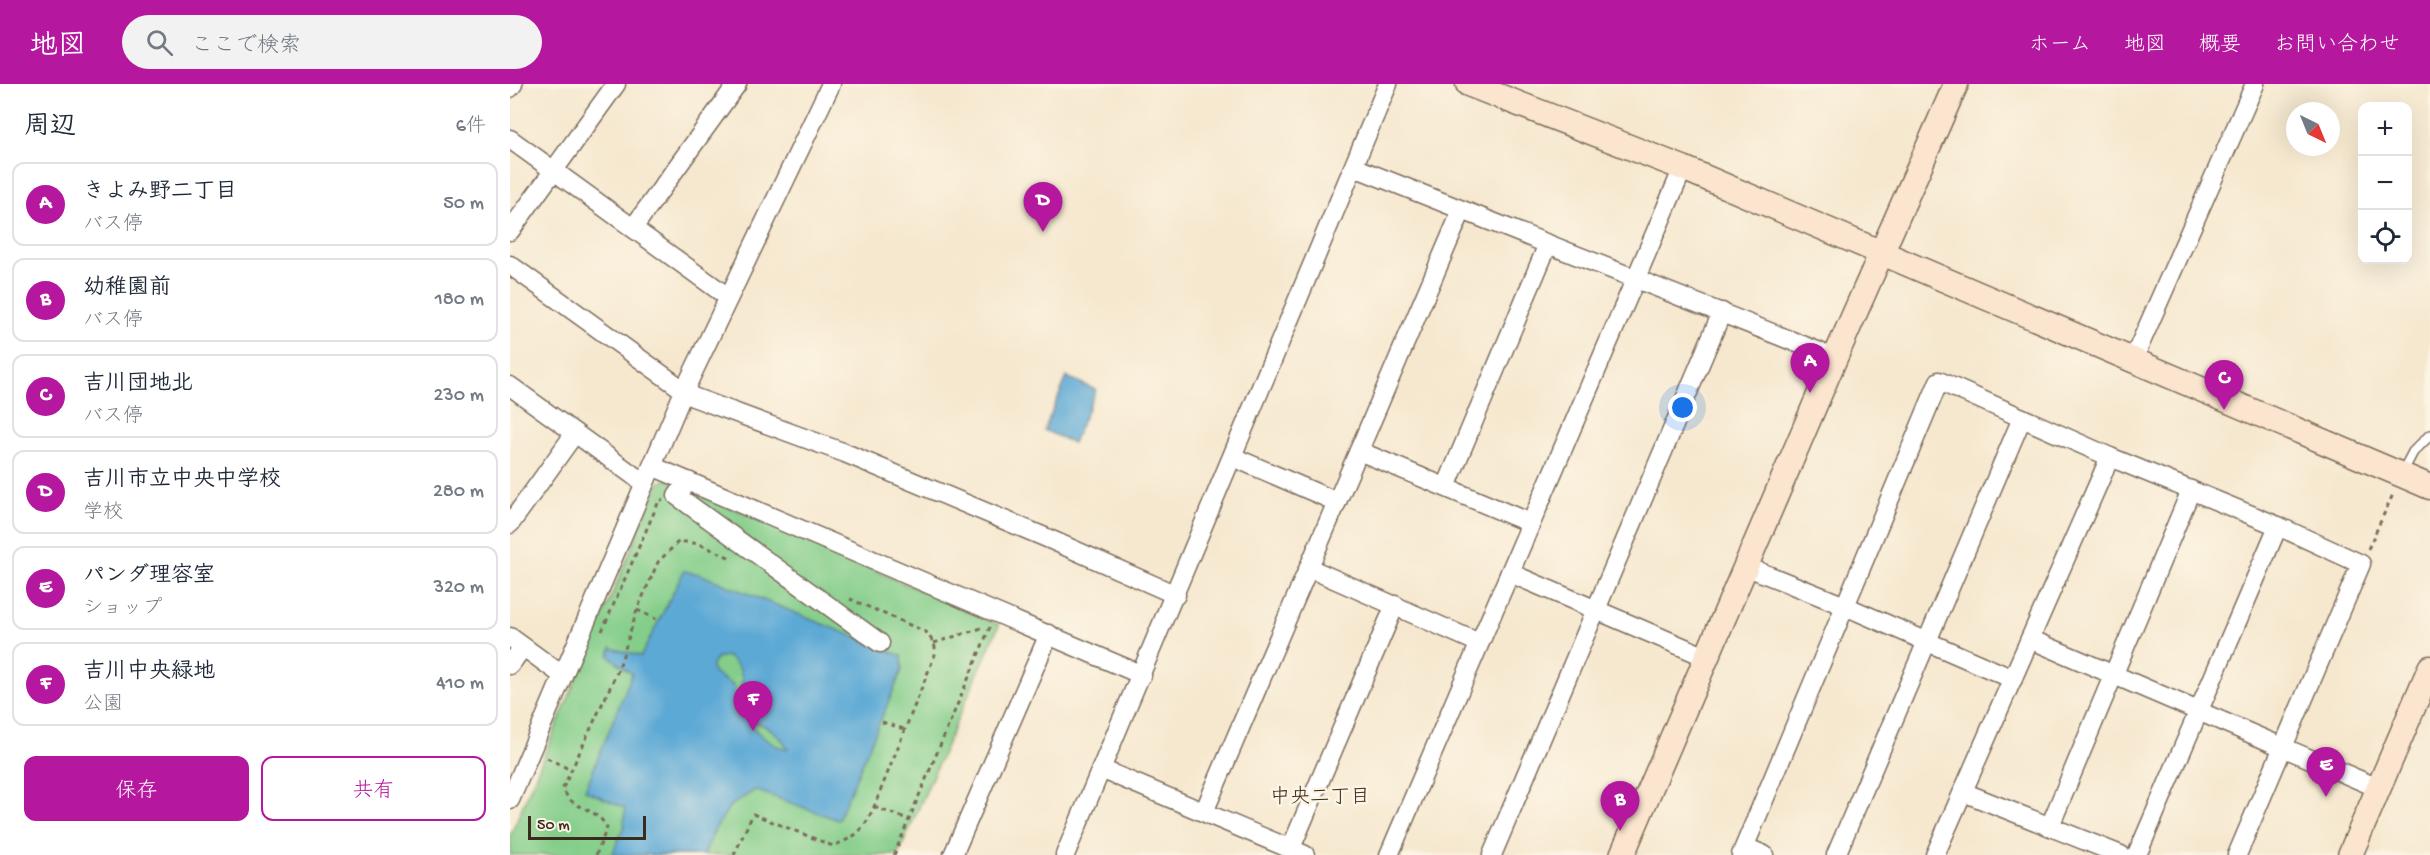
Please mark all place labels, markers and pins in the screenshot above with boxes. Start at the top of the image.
pin: D [1024,182,1062,232]
pin: A [1790,344,1830,393]
pin: C [2204,360,2244,410]
pin: F [734,682,772,731]
pin: E [2306,748,2346,797]
pin: B [1600,782,1640,831]

